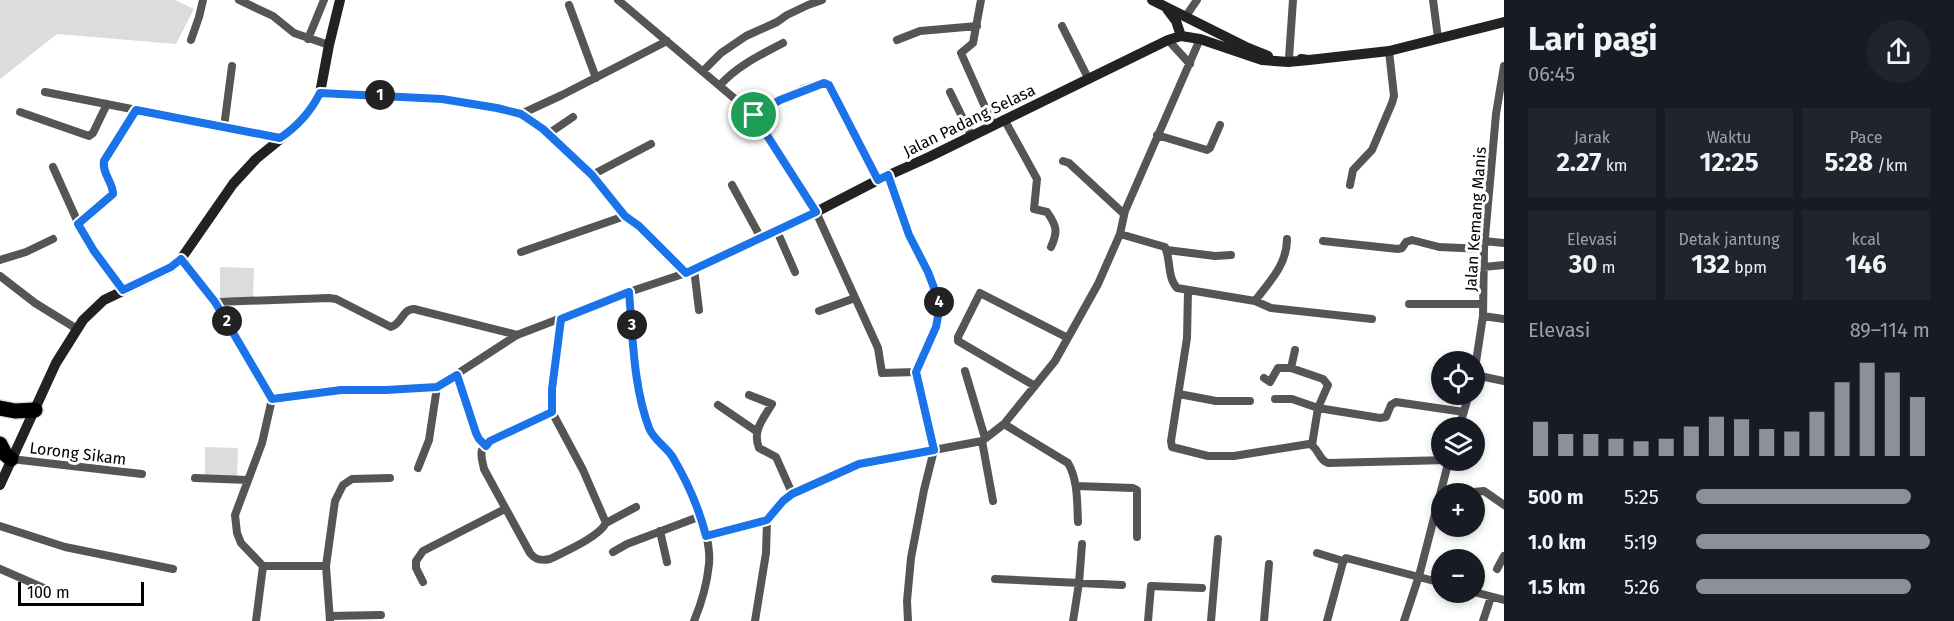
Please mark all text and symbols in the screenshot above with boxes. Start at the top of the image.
text: Lari pagi [1528,19,1658,59]
button: share [1867,20,1930,83]
text: 06:45 [1528,62,1575,86]
pin: 1 [365,80,395,110]
street label: Jalan Padang Selasa [900,80,1038,161]
text: 1 [376,85,384,104]
pin [728,89,779,140]
icon: arrive [737,98,770,131]
text: Jarak [1574,128,1610,147]
text: Waktu [1707,128,1751,147]
text: Pace [1849,128,1883,147]
street label: Jalan Kemang Manis [1461,146,1490,292]
text: 2.27 [1556,147,1601,178]
text: 12:25 [1699,147,1759,178]
text: 5:28 [1824,147,1873,178]
text: km [1601,156,1628,175]
text: /km [1873,156,1908,175]
text: Elevasi [1567,230,1617,249]
text: Detak jantung [1678,230,1780,249]
text: kcal [1852,230,1880,249]
text: 30 [1569,249,1597,280]
text: 132 [1691,249,1730,280]
text: 146 [1845,249,1887,280]
text: m [1597,258,1615,277]
text: bpm [1730,258,1767,277]
pin: 4 [924,287,954,317]
text: 4 [934,292,944,311]
pin: 2 [212,306,242,336]
pin: 3 [617,310,647,340]
text: 2 [223,311,231,330]
text: 3 [628,315,636,334]
text: Elevasi [1528,318,1590,342]
text: 89–114 m [1850,318,1930,342]
map controls [1431,351,1485,603]
button: locate [1431,351,1485,405]
button: layers [1431,417,1485,471]
street label: Lorong Sikam [28,438,127,469]
button: + [1431,483,1485,537]
text: 500 m [1528,485,1584,509]
text: 5:25 [1624,485,1659,509]
text: 1.0 km [1528,530,1586,554]
text: 5:19 [1624,530,1657,554]
button: − [1431,549,1485,603]
text: 1.5 km [1528,575,1586,599]
text: 5:26 [1624,575,1659,599]
scale bar [18,579,144,606]
text: 100 m [27,583,70,602]

